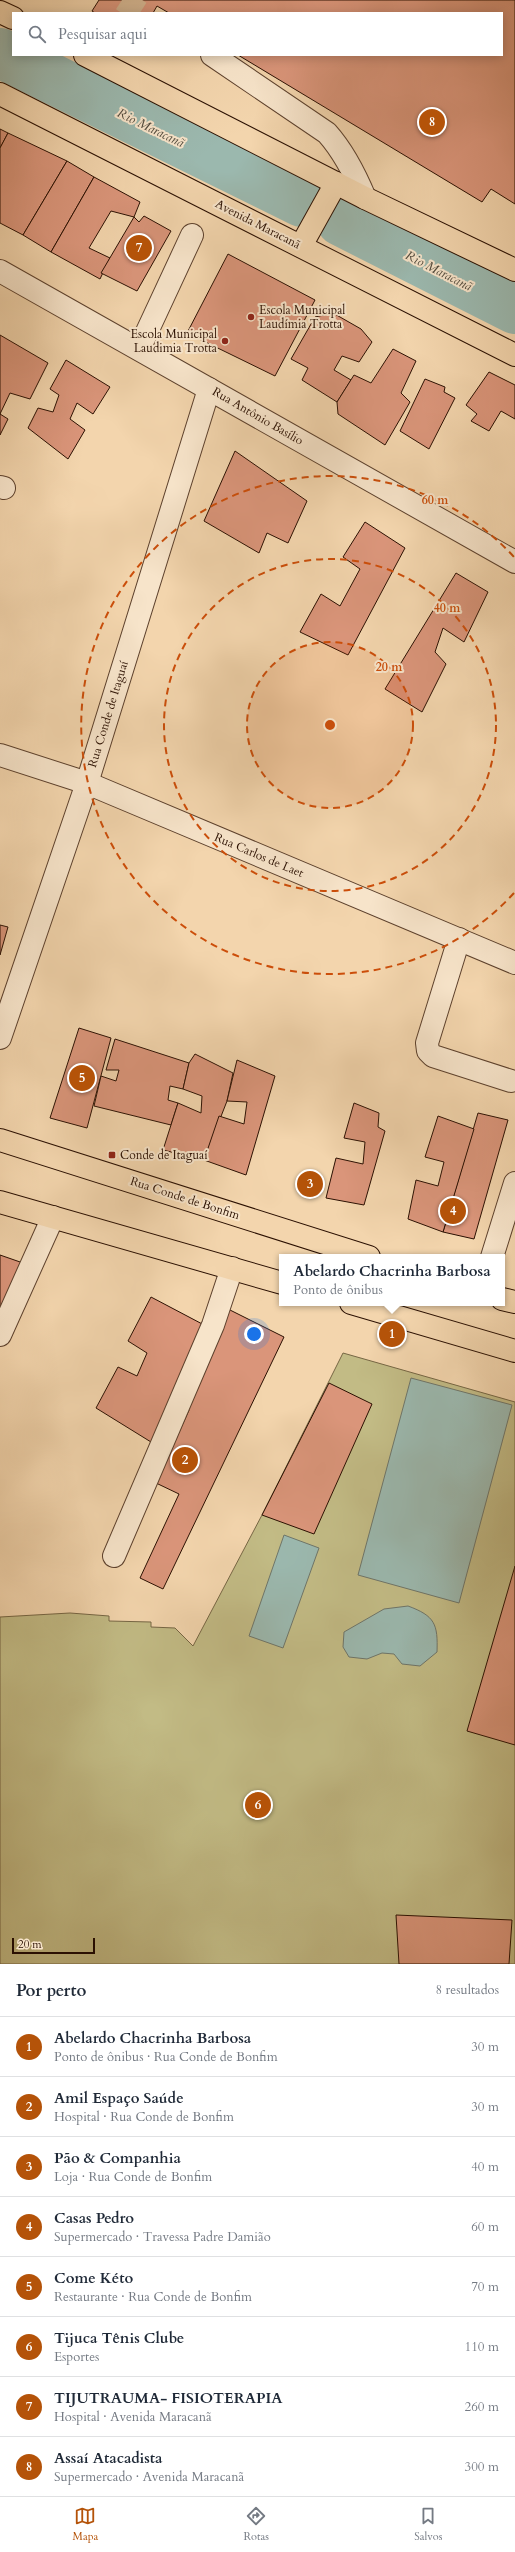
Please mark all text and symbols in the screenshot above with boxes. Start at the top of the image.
search box [12,12,503,56]
icon: search [26,23,48,45]
text: Pesquisar aqui [58,24,147,44]
water label: Rio Maracanã [114,104,188,152]
pin: 8 [419,107,445,137]
street label: Avenida Maracanã [213,196,304,253]
pin: 7 [126,233,152,263]
water label: Rio Maracanã [402,246,476,296]
place label: Escola Municipal Laudímia Trotta [259,302,345,332]
marker: Escola Municipal Laudímia Trotta [246,312,256,322]
place label: Escola Municipal Laudimia Trotta [131,326,218,356]
marker: Escola Municipal Laudimia Trotta [220,336,230,346]
street label: Rua Antônio Basílio [210,383,307,449]
text: 60 m [422,492,449,508]
text: 40 m [434,600,461,616]
street label: Rua Conde de Itaguaí [84,658,132,769]
text: 20 m [376,659,403,675]
centre of rings [323,718,337,732]
street label: Rua Carlos de Laet [212,829,306,881]
pin: 5 [69,1063,95,1093]
place label: Conde de Itaguaí [120,1147,208,1163]
marker: Conde de Itaguaí [107,1150,117,1160]
pin: 3 [297,1169,323,1199]
street label: Rua Conde de Bonfim [128,1173,243,1224]
pin: 4 [440,1196,466,1226]
popup [279,1254,505,1306]
text: Abelardo Chacrinha Barbosa [293,1261,491,1281]
text: Ponto de ônibus [293,1281,383,1299]
pin: 1 [379,1319,405,1349]
your location [244,1324,264,1344]
pin: 2 [172,1445,198,1475]
pin: 6 [245,1790,271,1820]
scale bar [12,1936,95,1955]
text: 20 m [18,1937,42,1952]
text: Por perto [16,1979,86,2002]
text: 8 resultados [435,1981,499,1999]
text: Abelardo Chacrinha Barbosa [54,2028,251,2048]
text: 1 [26,2038,32,2056]
text: 30 m [471,2038,499,2056]
text: Ponto de ônibus · Rua Conde de Bonfim [54,2048,278,2066]
text: Amil Espaço Saúde [54,2088,184,2108]
text: 2 [26,2098,32,2116]
text: 30 m [471,2098,499,2116]
text: Hospital · Rua Conde de Bonfim [54,2108,234,2126]
text: Pão & Companhia [54,2148,181,2168]
text: 3 [26,2158,32,2176]
text: 40 m [471,2158,499,2176]
text: Loja · Rua Conde de Bonfim [54,2168,212,2186]
text: Casas Pedro [54,2208,134,2228]
text: 4 [26,2218,32,2236]
text: 60 m [471,2218,499,2236]
text: Supermercado · Travessa Padre Damião [54,2228,271,2246]
text: Come Kéto [54,2268,133,2288]
text: 5 [26,2278,32,2296]
text: 70 m [471,2278,499,2296]
text: Restaurante · Rua Conde de Bonfim [54,2288,252,2306]
text: Tijuca Tênis Clube [54,2328,184,2348]
text: 6 [26,2338,32,2356]
text: 110 m [465,2338,499,2356]
text: Esportes [54,2348,99,2366]
text: TIJUTRAUMA- FISIOTERAPIA [54,2388,283,2408]
text: 7 [26,2398,32,2416]
text: 260 m [465,2398,499,2416]
text: Hospital · Avenida Maracanã [54,2408,212,2426]
text: Assaí Atacadista [54,2448,163,2468]
text: 8 [26,2458,32,2476]
text: 300 m [465,2458,499,2476]
text: Supermercado · Avenida Maracanã [54,2468,244,2486]
tab: Mapa [73,2505,98,2544]
tab: Rotas [243,2505,269,2544]
tab: Salvos [414,2505,442,2544]

